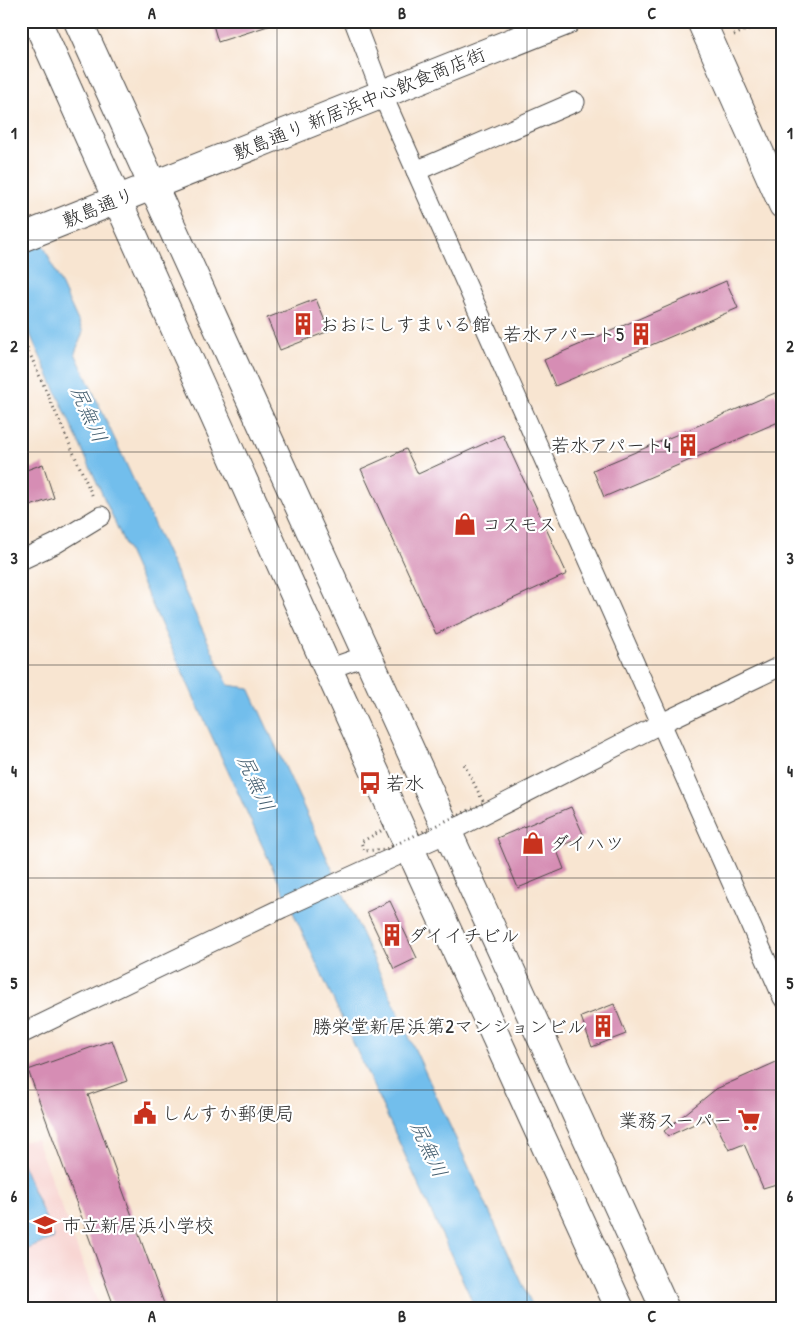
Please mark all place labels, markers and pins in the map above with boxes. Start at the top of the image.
building icon: おおにしすまいる館 [290,311,316,337]
place label: おおにしすまいる館 [320,311,491,337]
place label: 若水アパート5 [503,321,624,347]
building icon: 若水アパート5 [628,321,654,347]
place label: 若水アパート4 [551,432,671,458]
building icon: 若水アパート4 [675,432,701,458]
shop icon: コスモス [452,511,478,537]
place label: コスモス [482,511,557,537]
bus stop icon: 若水 [357,770,383,796]
place label: 若水 [386,770,424,796]
shop icon: ダイハツ [520,830,546,856]
place label: ダイハツ [550,830,624,856]
building icon: ダイイチビル [379,922,405,948]
place label: ダイイチビル [408,922,520,948]
place label: 勝栄堂新居浜第2マンションビル [312,1013,586,1039]
building icon: 勝栄堂新居浜第2マンションビル [590,1013,616,1039]
public building icon: しんすか郵便局 [132,1100,158,1126]
place label: しんすか郵便局 [162,1100,294,1126]
place label: 業務スーパー [619,1107,732,1133]
supermarket icon: 業務スーパー [736,1107,762,1133]
school or university icon: 市立新居浜小学校 [32,1212,58,1238]
place label: 市立新居浜小学校 [62,1212,214,1238]

